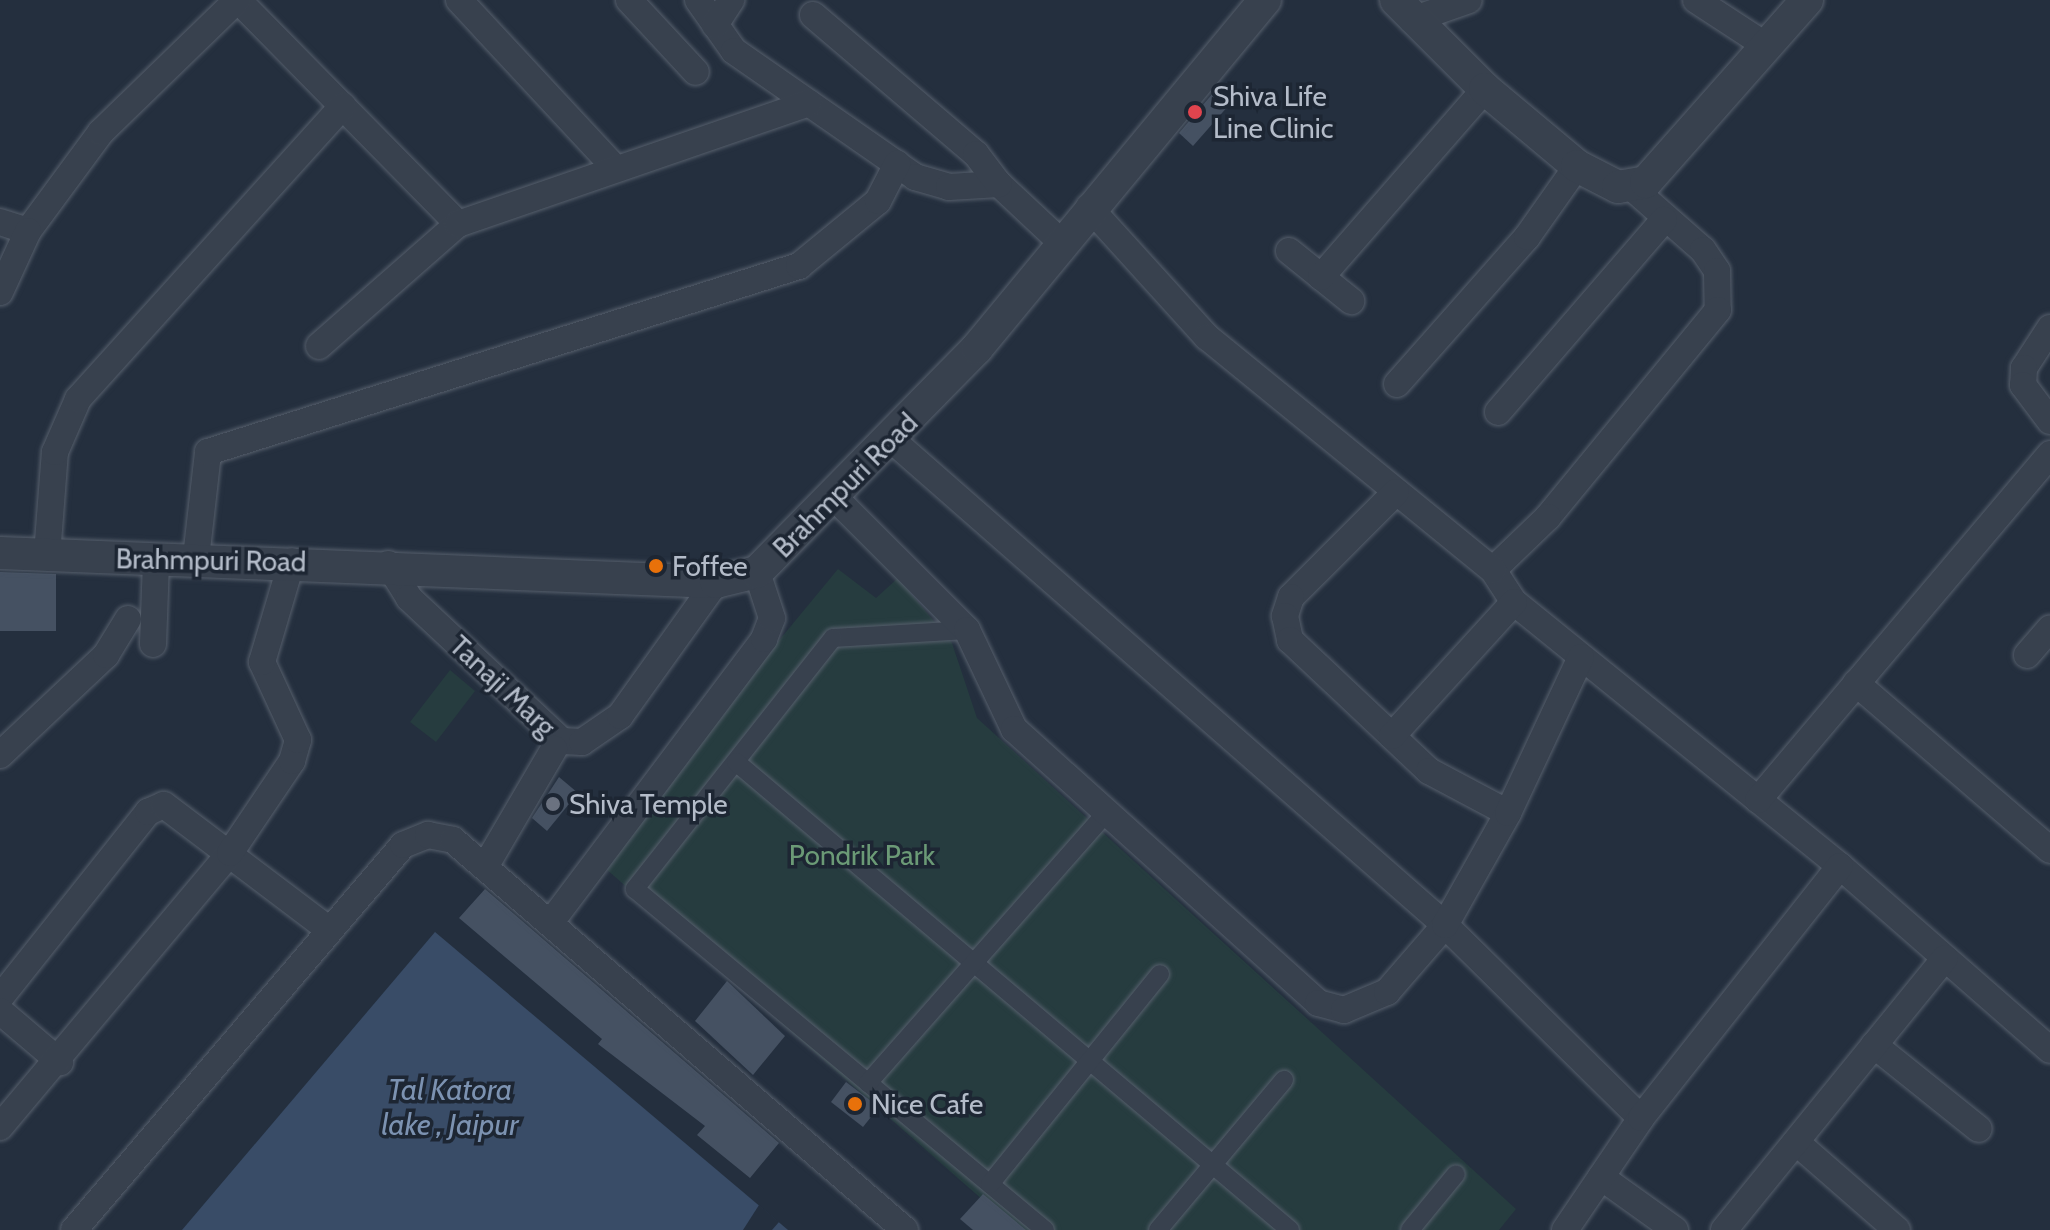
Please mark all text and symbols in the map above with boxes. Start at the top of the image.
place label: Shiva Life Line Clinic [1213,79,1333,145]
marker: Shiva Life Line Clinic [1184,101,1206,123]
street label: Brahmpuri Road [766,406,924,564]
street label: Brahmpuri Road [115,542,307,578]
place label: Foffee [672,549,748,583]
marker: Foffee [647,557,665,575]
street label: Tanaji Marg [443,629,563,743]
place label: Shiva Temple [569,787,728,821]
marker: Shiva Temple [544,795,562,813]
park label: Pondrik Park [789,838,935,872]
water label: Tal Katora lake , Jaipur [381,1072,519,1142]
place label: Nice Cafe [871,1087,983,1121]
marker: Nice Cafe [846,1095,864,1113]

